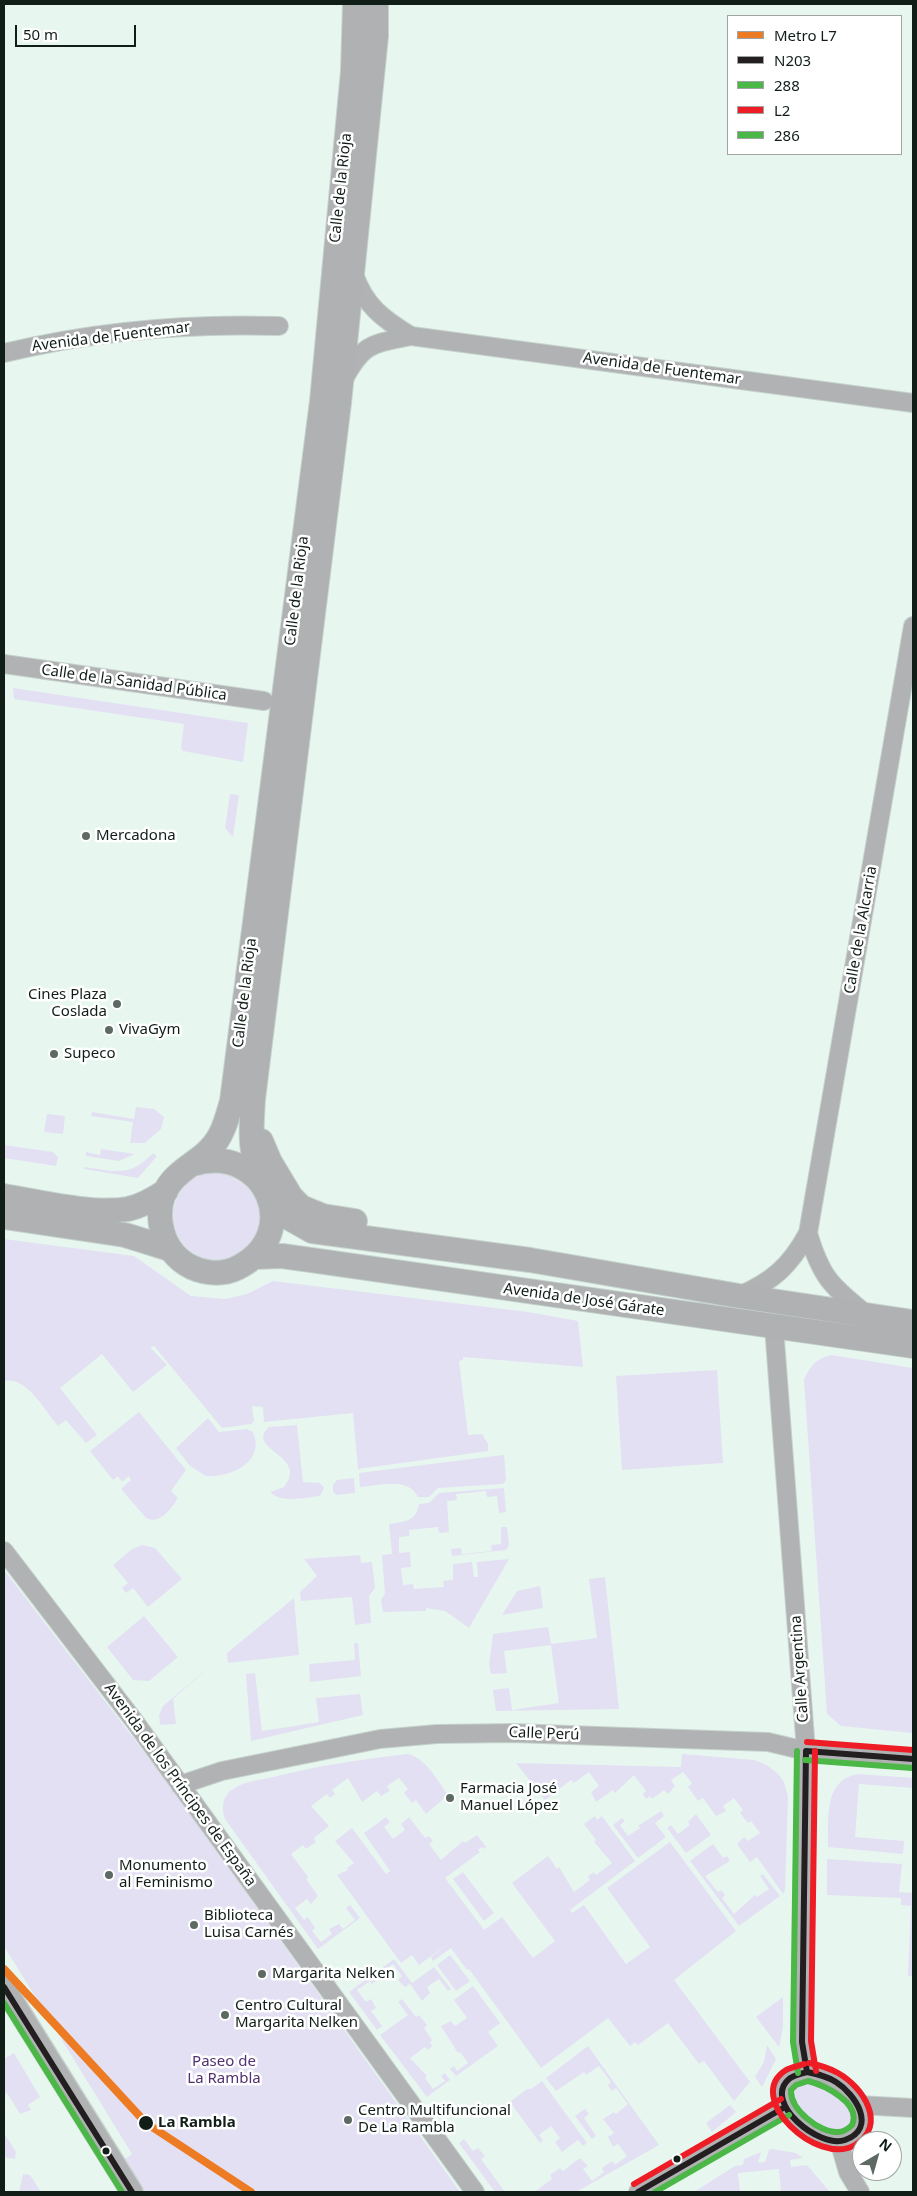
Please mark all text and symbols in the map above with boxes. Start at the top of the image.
scale bar [18,15,139,47]
legend [727,15,902,155]
text: 50 m [23,24,58,44]
text: Metro L7 [774,25,837,45]
text: N203 [774,50,811,70]
text: 288 [774,75,800,95]
text: L2 [774,100,790,120]
text: 286 [774,125,800,145]
street label: Calle de la Rioja [326,132,356,244]
street label: Avenida de Fuentemar [31,318,191,356]
street label: Avenida de Fuentemar [582,349,742,389]
street label: Calle de la Rioja [281,535,313,647]
street label: Calle de la Sanidad Pública [40,661,228,705]
place label: Mercadona [96,827,176,845]
marker: Mercadona [80,830,92,842]
street label: Calle de la Alcarria [841,865,881,995]
street label: Calle de la Rioja [229,937,261,1049]
place label: Cines Plaza Coslada [28,986,107,1021]
marker: Cines Plaza Coslada [111,998,123,1010]
place label: VivaGym [119,1021,180,1039]
marker: VivaGym [103,1024,115,1036]
place label: Supeco [64,1045,115,1063]
marker: Supeco [48,1048,60,1060]
street label: Avenida de José Gárate [502,1280,666,1320]
street label: Calle Argentina [787,1615,813,1723]
street label: Avenida de los Príncipes de España [100,1680,260,1890]
street label: Calle Perú [508,1724,580,1744]
place label: Farmacia José Manuel López [460,1780,558,1815]
marker: Farmacia José Manuel López [444,1792,456,1804]
place label: Monumento al Feminismo [119,1857,213,1892]
marker: Monumento al Feminismo [103,1869,115,1881]
place label: Biblioteca Luisa Carnés [204,1907,294,1942]
marker: Biblioteca Luisa Carnés [188,1919,200,1931]
place label: Margarita Nelken [272,1965,395,1983]
marker: Margarita Nelken [256,1968,268,1980]
place label: Centro Cultural Margarita Nelken [235,1997,358,2032]
marker: Centro Cultural Margarita Nelken [219,2009,231,2021]
park label: Paseo de La Rambla [187,2053,261,2088]
place label: Centro Multifuncional De La Rambla [358,2102,511,2137]
marker: La Rambla [137,2114,155,2132]
place label: La Rambla [158,2114,236,2132]
marker: Centro Multifuncional De La Rambla [342,2114,354,2126]
north arrow [852,2131,902,2181]
text: N [876,2134,896,2156]
unlabelled marker [101,2146,111,2156]
unlabelled marker [672,2154,682,2164]

